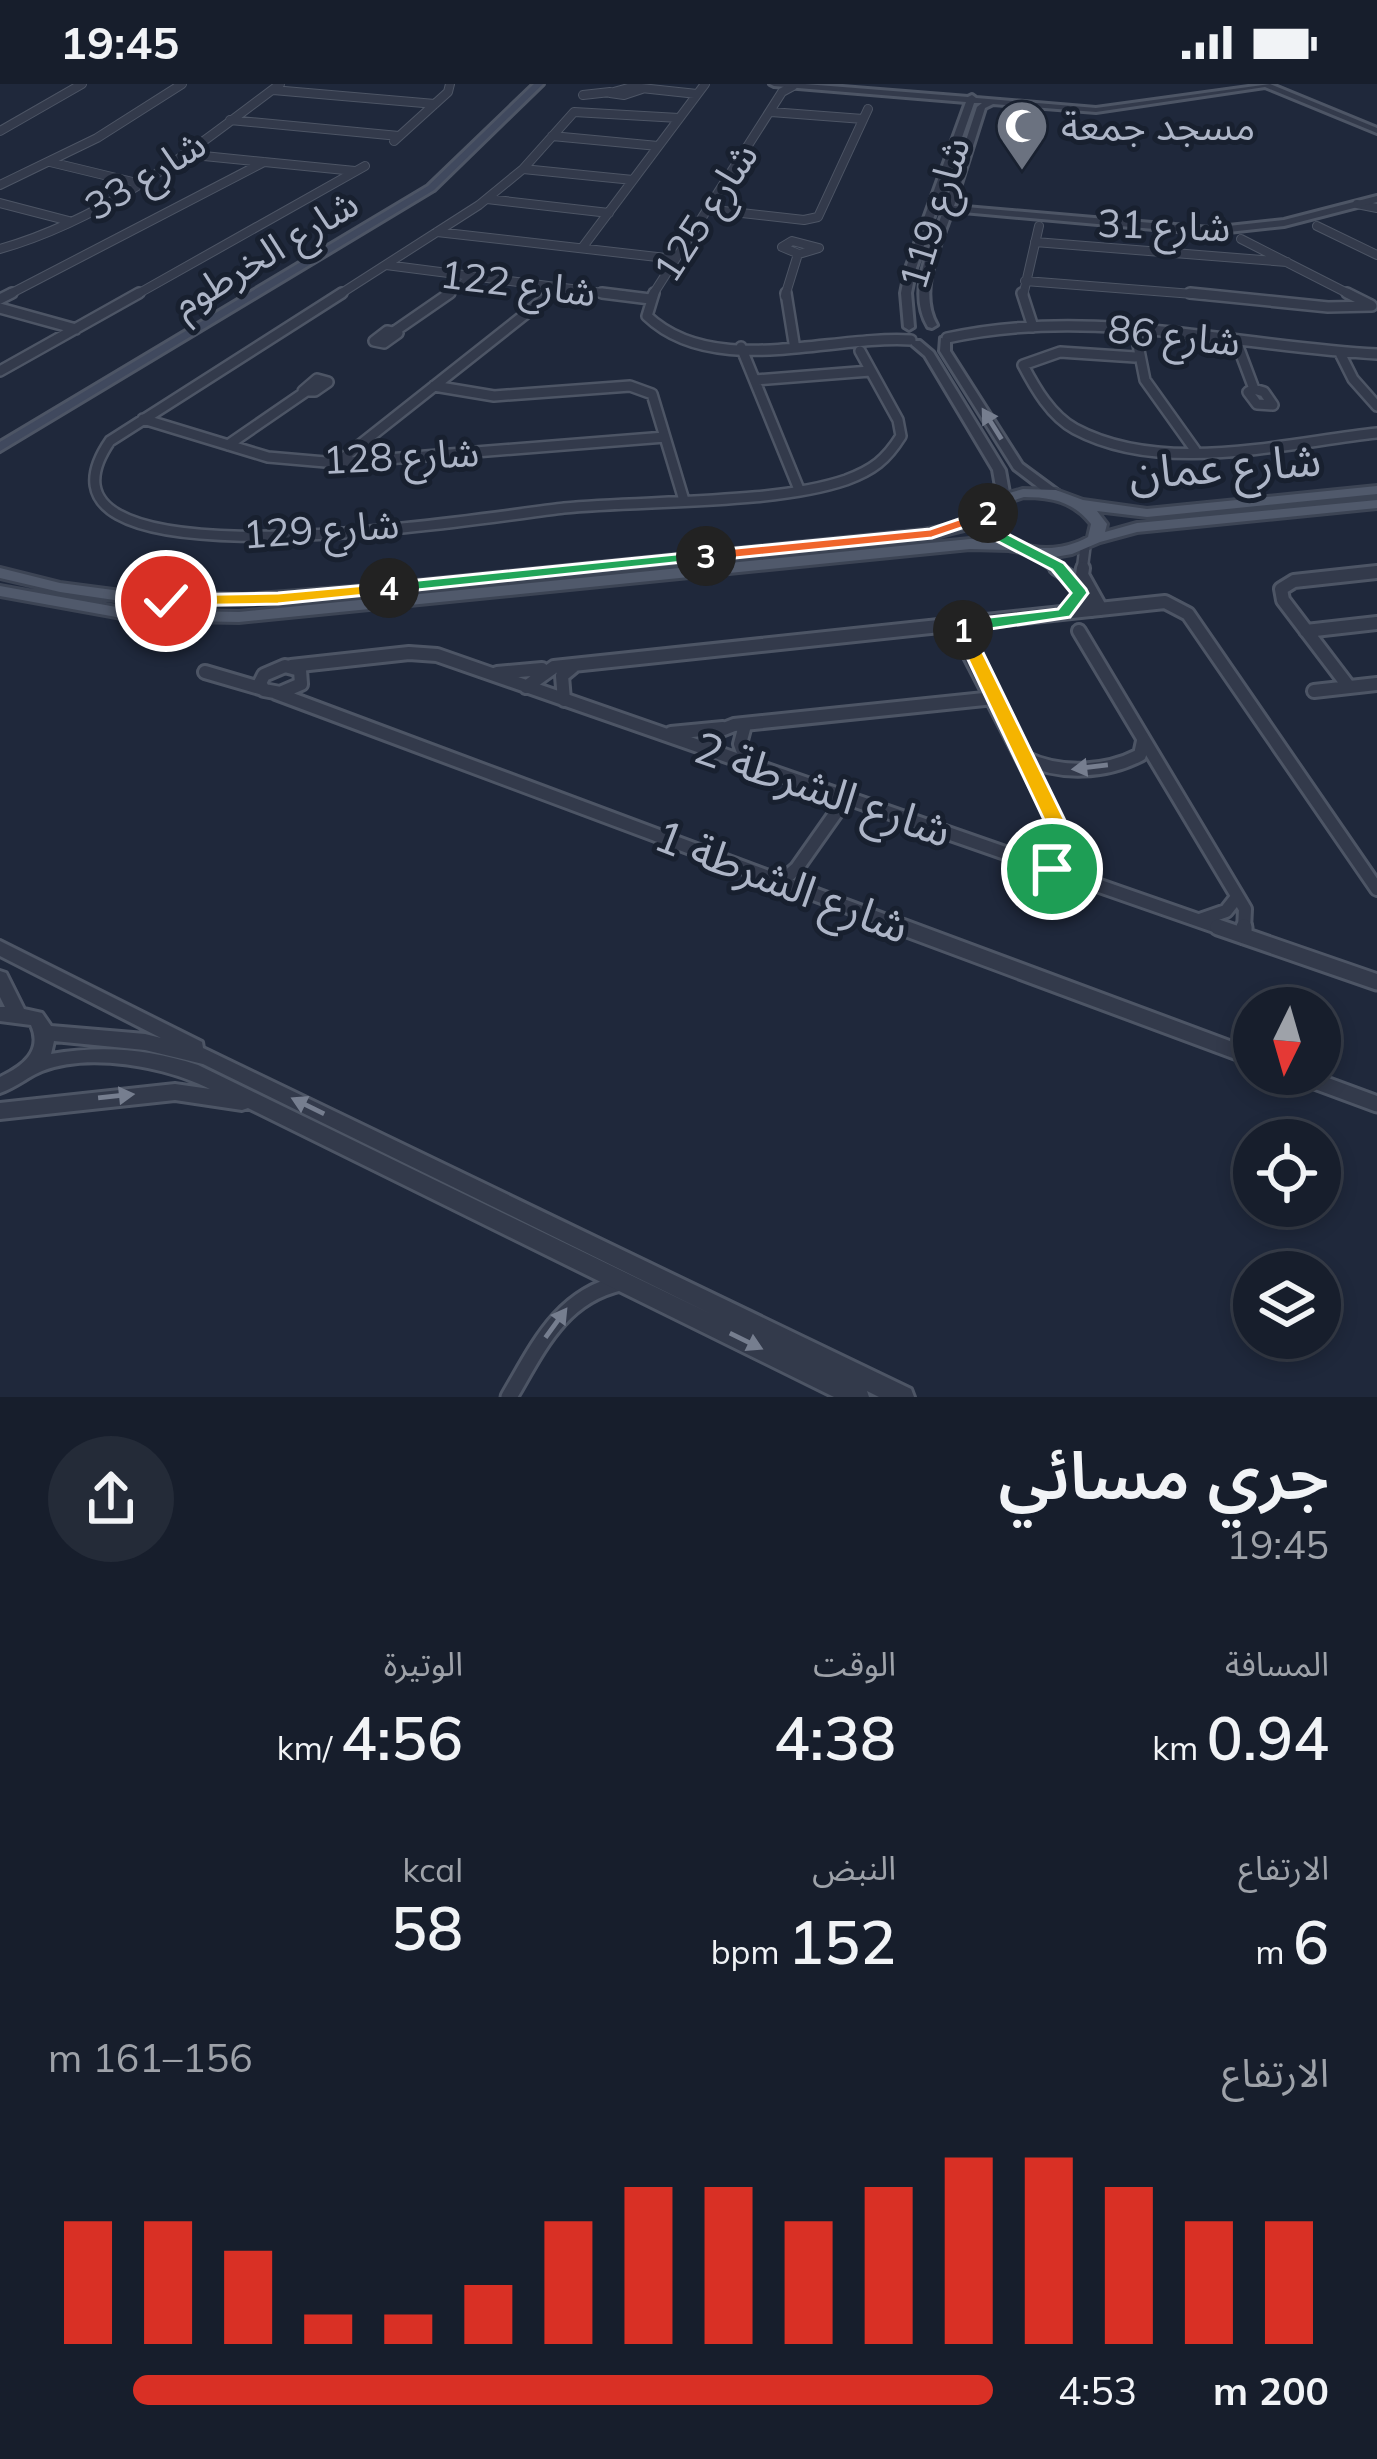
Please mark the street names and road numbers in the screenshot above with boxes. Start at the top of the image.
street label: شارع 33 [75,119,217,235]
street label: شارع 119 [887,131,985,296]
street label: شارع 125 [641,133,772,293]
street label: شارع الخرطوم [163,178,370,332]
street label: شارع 31 [1097,198,1231,256]
street label: شارع 122 [437,249,599,321]
street label: شارع 86 [1105,303,1243,371]
street label: شارع 128 [322,427,481,489]
street label: شارع عمان [1127,430,1323,507]
street label: شارع 129 [241,499,401,563]
street label: شارع الشرطة 2 [685,718,959,865]
street label: شارع الشرطة 1 [645,806,917,961]

